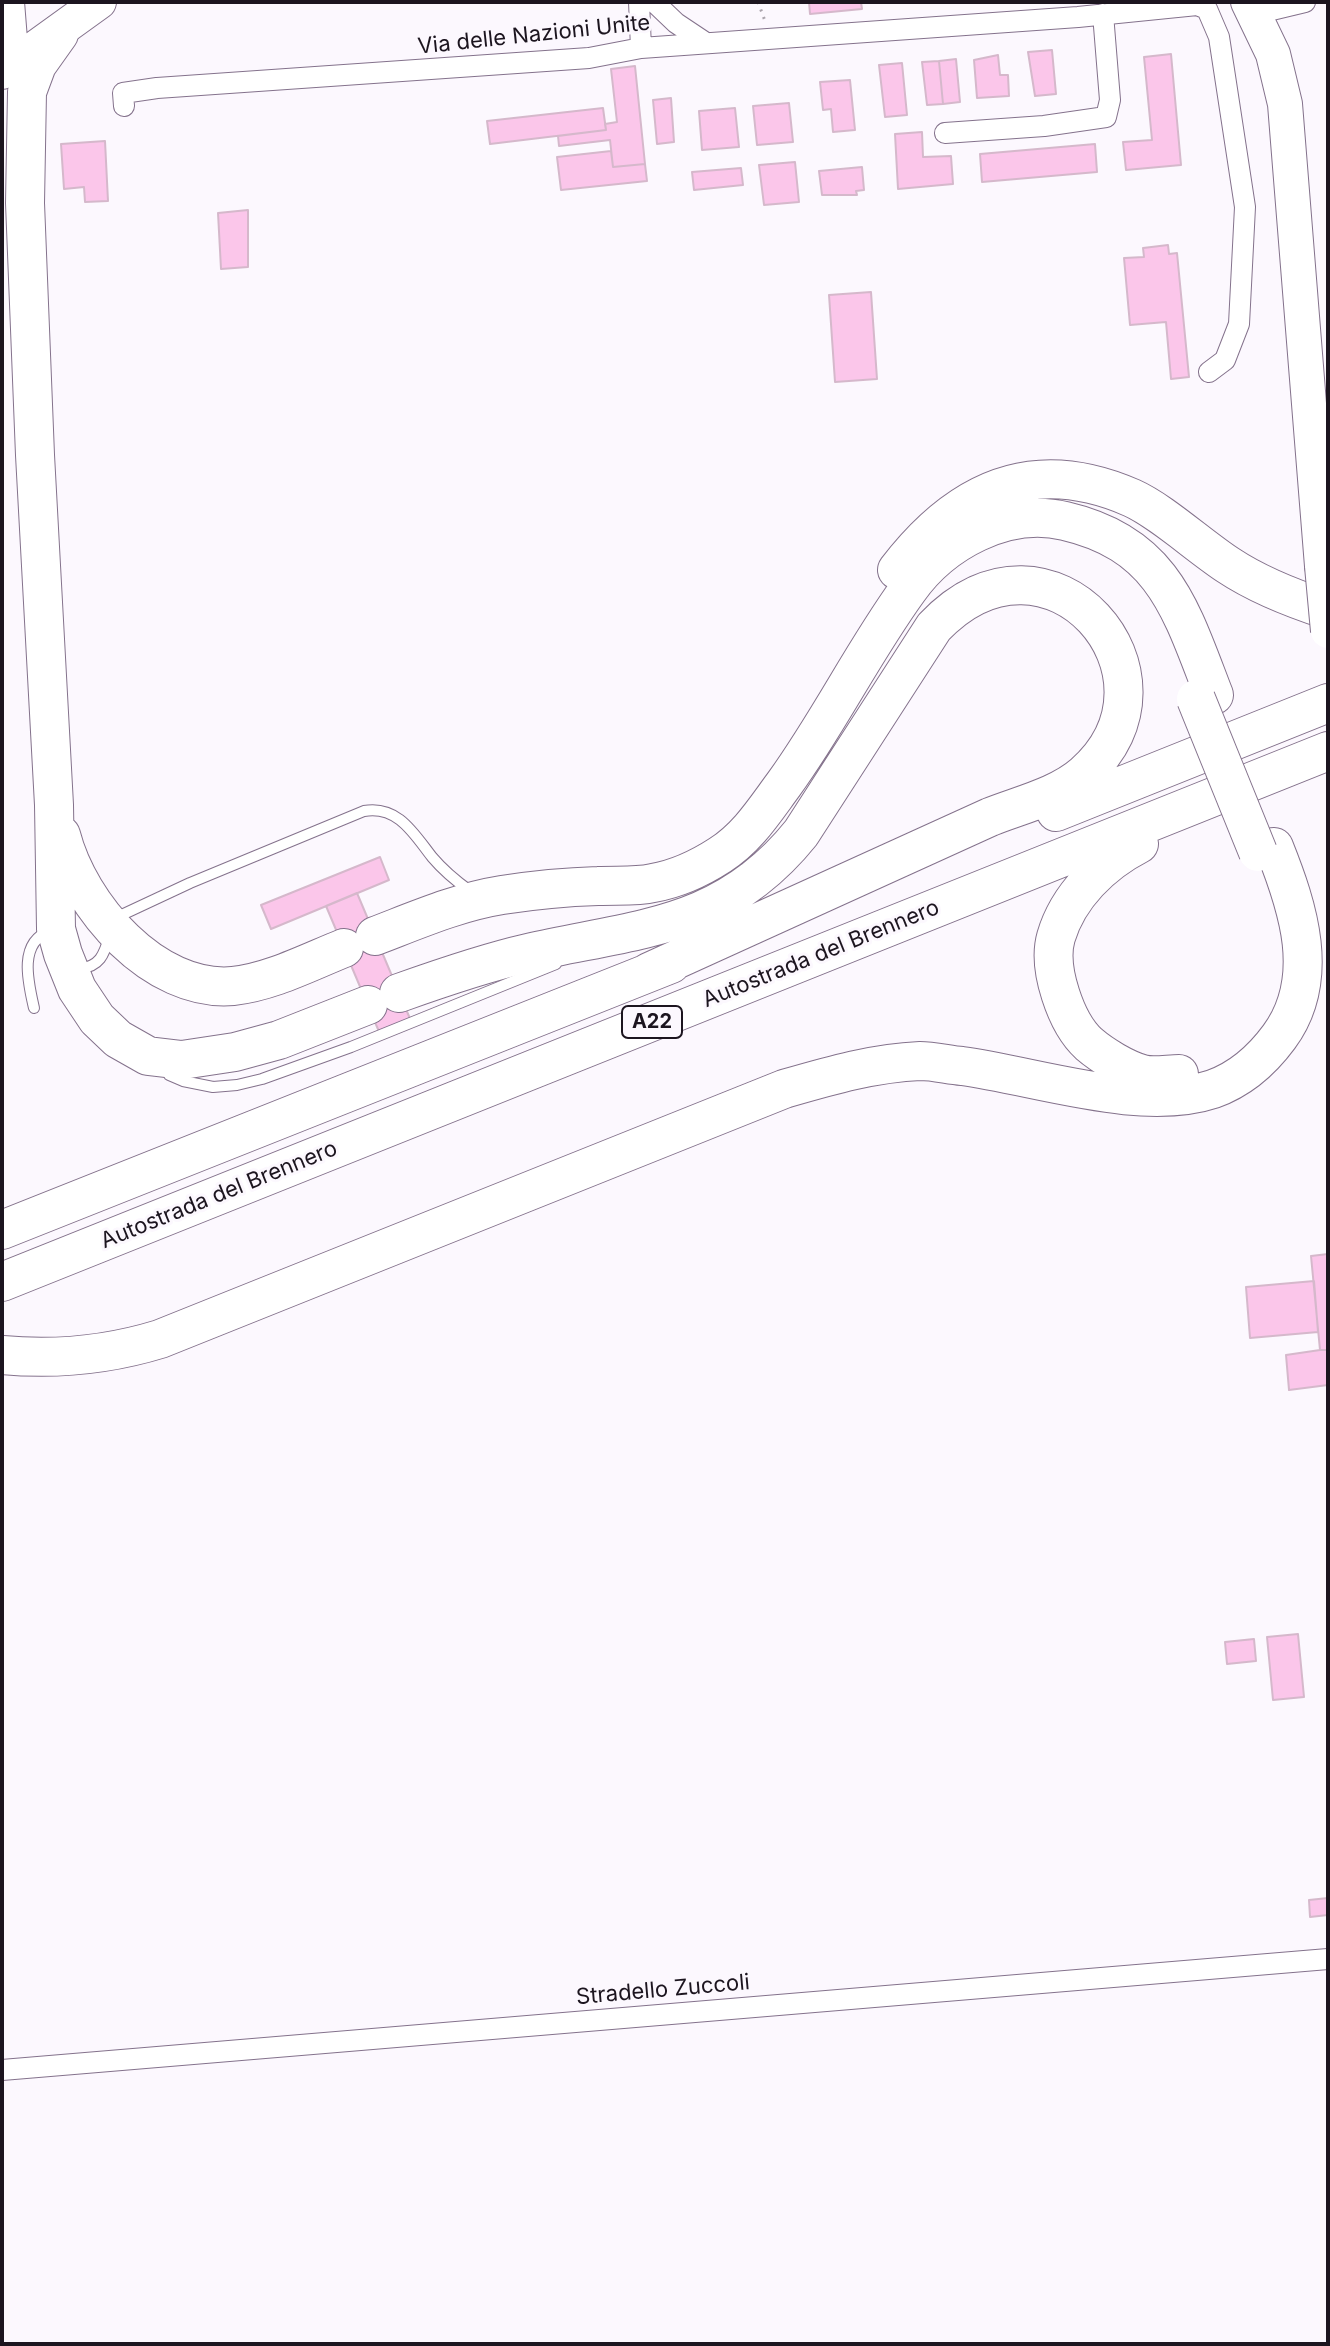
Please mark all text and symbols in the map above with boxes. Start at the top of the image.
street label: Via delle Nazioni Unite [416,10,652,60]
street label: Autostrada del Brennero [699,894,943,1014]
road number: A22 [622,1006,682,1038]
street label: Autostrada del Brennero [97,1135,341,1255]
street label: Stradello Zuccoli [575,1969,751,2011]

